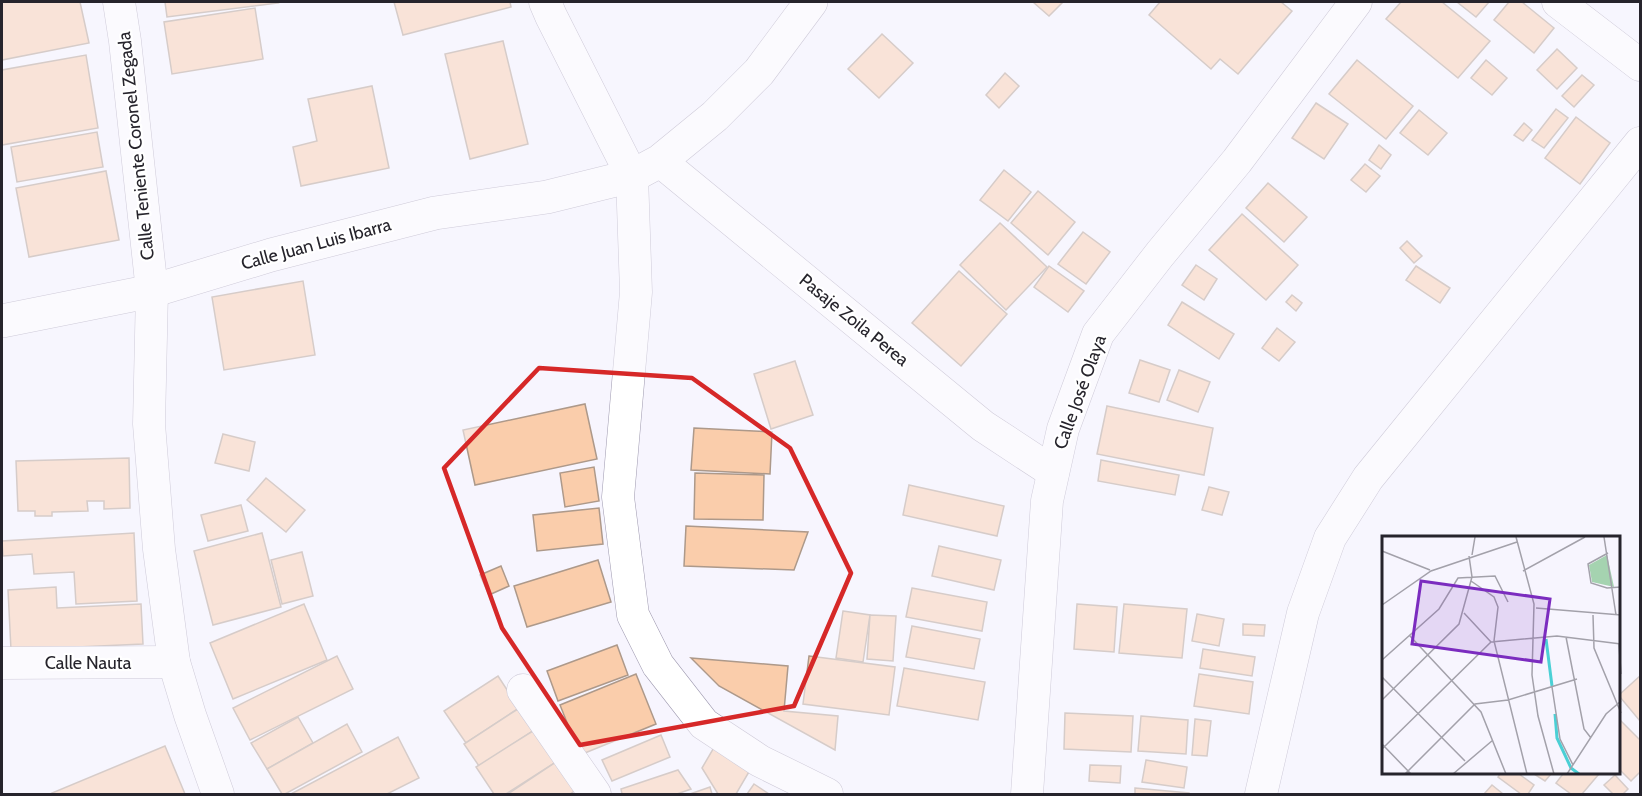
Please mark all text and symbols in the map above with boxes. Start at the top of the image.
street label: Calle Teniente Coronel Zegada [113,30,159,261]
street label: Calle Juan Luis Ibarra [238,213,394,275]
street label: Pasaje Zoila Perea [795,269,913,371]
street label: Calle José Olaya [1049,331,1111,452]
inset map [1382,536,1621,775]
street label: Calle Nauta [45,652,132,674]

